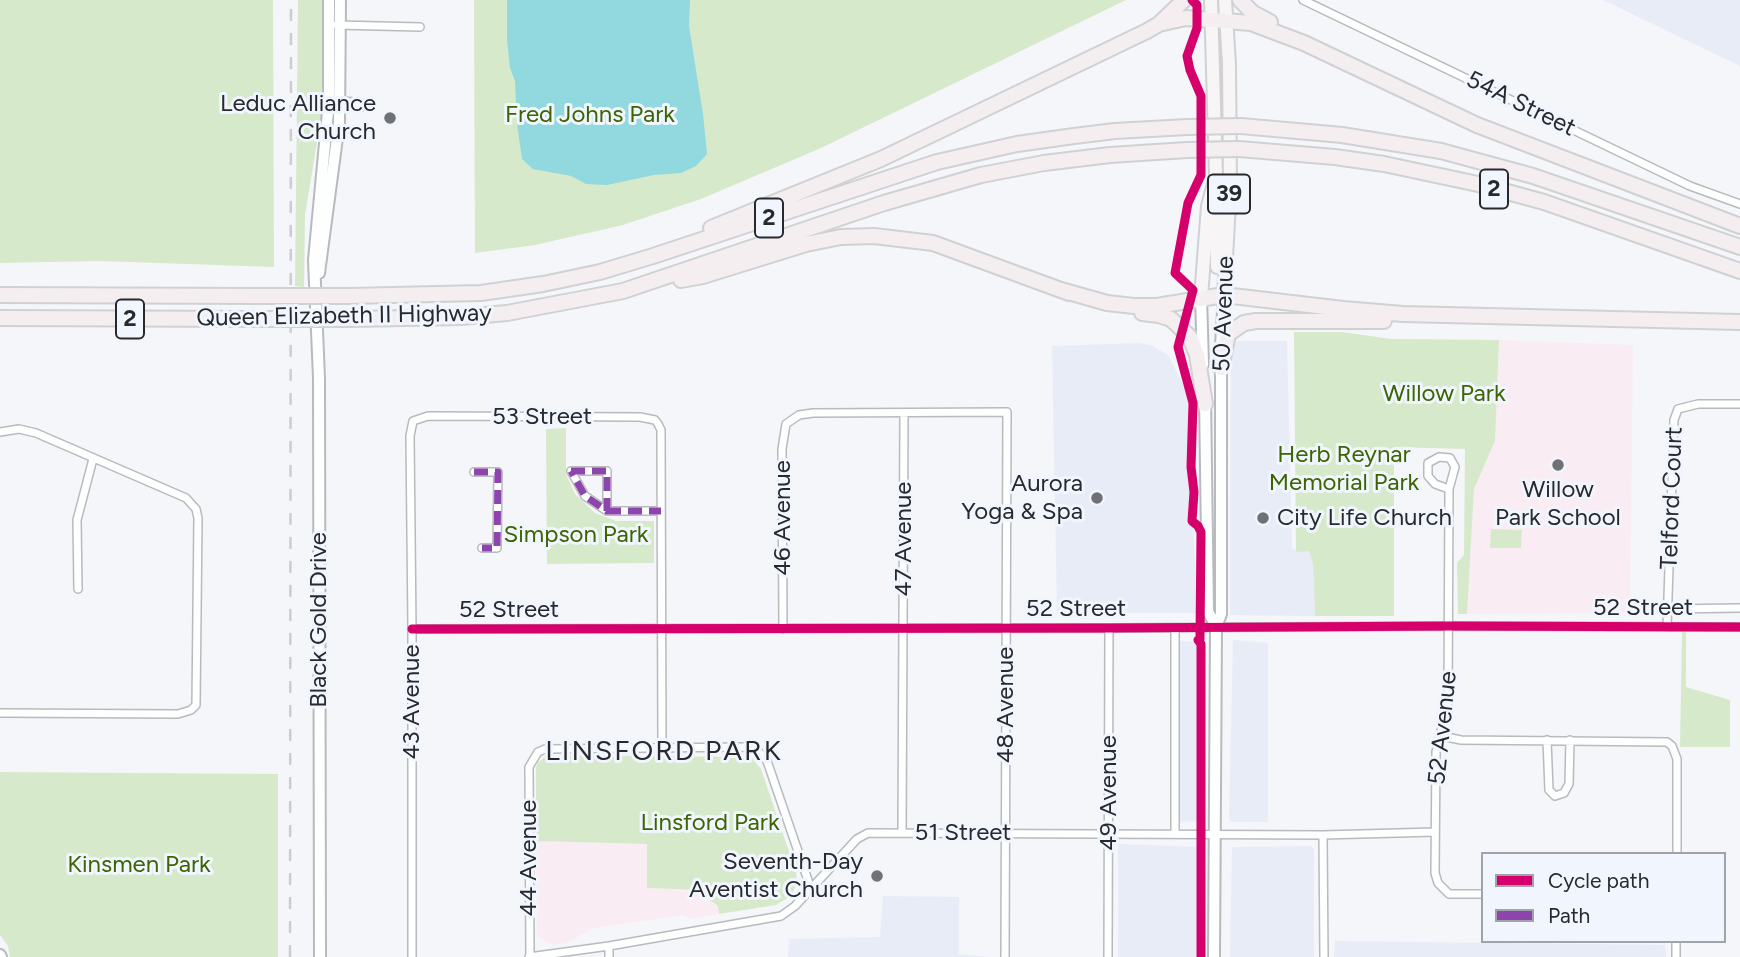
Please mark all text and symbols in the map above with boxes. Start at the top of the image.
street label: 54A Street [1462,65,1580,143]
place label: Leduc Alliance Church [220,90,376,146]
park label: Fred Johns Park [505,101,675,129]
marker: Leduc Alliance Church [382,110,398,126]
road number: 2 [1480,170,1508,208]
road number: 39 [1208,174,1250,214]
road number: 2 [755,198,783,238]
street label: 50 Avenue [1208,255,1240,373]
street label: Queen Elizabeth II Highway [196,299,492,333]
road number: 2 [116,300,144,338]
park label: Willow Park [1382,380,1506,408]
street label: 53 Street [492,403,592,431]
street label: Telford Court [1655,426,1689,570]
park label: Herb Reynar Memorial Park [1269,441,1419,497]
marker: Willow Park School [1550,457,1566,473]
street label: 46 Avenue [769,460,797,576]
place label: Aurora Yoga & Spa [961,470,1083,526]
place label: Willow Park School [1495,476,1621,532]
street label: 47 Avenue [890,482,918,596]
marker: Aurora Yoga & Spa [1089,490,1105,506]
place label: City Life Church [1277,504,1452,532]
marker: City Life Church [1255,510,1271,526]
park label: Simpson Park [504,521,648,549]
street label: Black Gold Drive [305,532,333,708]
street label: 52 Street [1593,594,1693,622]
street label: 52 Street [1026,595,1126,623]
street label: 52 Street [459,596,559,624]
street label: 43 Avenue [398,644,426,760]
street label: 48 Avenue [992,647,1020,763]
street label: 52 Avenue [1423,670,1463,786]
district label: LINSFORD PARK [547,735,781,769]
street label: 49 Avenue [1095,735,1123,851]
street label: 44 Avenue [515,800,543,916]
park label: Linsford Park [640,809,780,837]
street label: 51 Street [915,819,1011,847]
place label: Seventh-Day Aventist Church [689,848,863,904]
park label: Kinsmen Park [67,851,211,879]
legend [1481,852,1726,943]
marker: Seventh-Day Aventist Church [869,868,885,884]
text: Cycle path [1548,868,1649,893]
text: Path [1548,903,1590,928]

